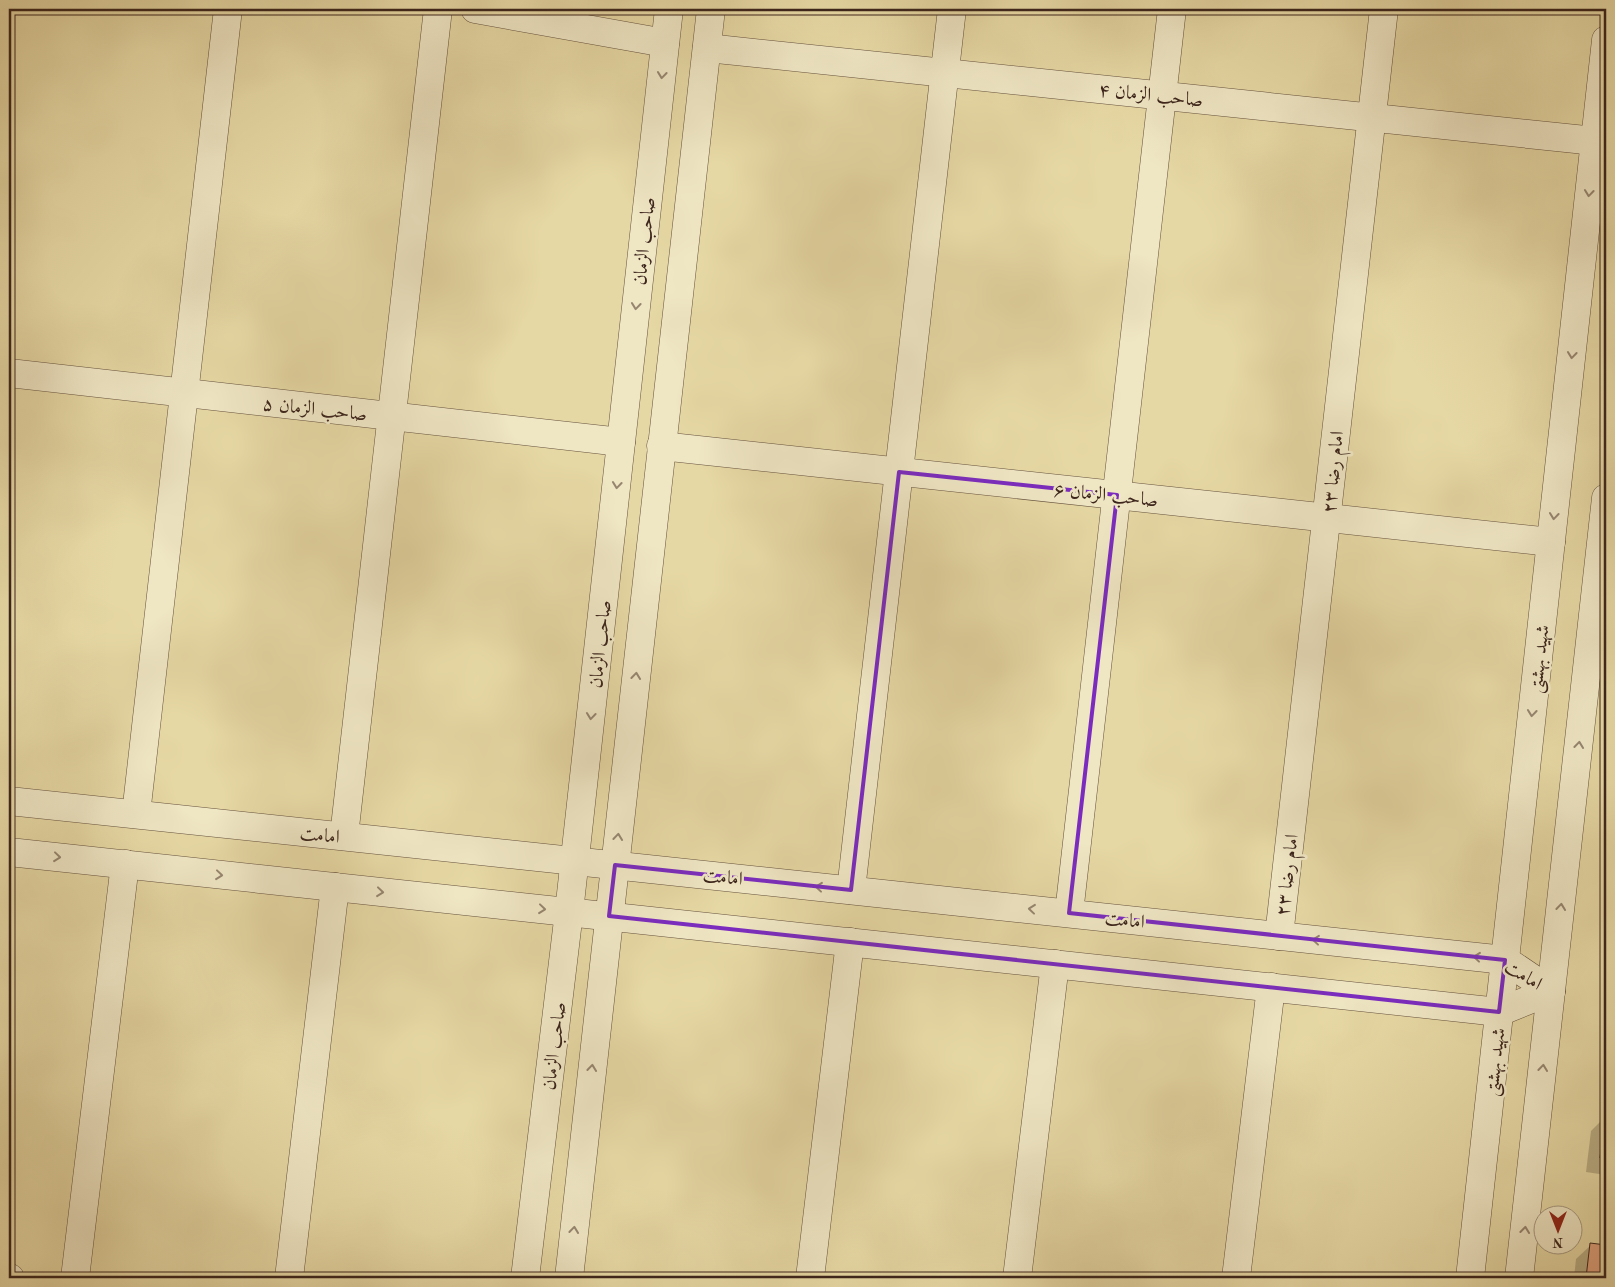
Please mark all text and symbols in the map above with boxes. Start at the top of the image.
one-way arrow [657,71,668,79]
street label: صاحب الزمان ۴ [1097,80,1204,112]
one-way arrow [1584,189,1595,197]
street label: صاحب الزمان [629,196,661,286]
one-way arrow [631,302,642,310]
one-way arrow [1567,351,1578,359]
street label: صاحب الزمان ۵ [261,394,368,426]
street label: امام رضا ۲۳ [1321,430,1353,515]
street label: صاحب الزمان ۶ [1052,480,1159,512]
one-way arrow [611,481,622,489]
one-way arrow [1549,513,1560,521]
street label: صاحب الزمان [585,599,617,689]
street label: شهید بهشتی [1527,624,1556,695]
one-way arrow [630,671,641,679]
one-way arrow [1527,709,1538,717]
one-way arrow [586,712,597,720]
one-way arrow [1573,741,1584,749]
street label: امامت [299,825,341,848]
one-way arrow [612,833,623,841]
street label: امام رضا ۲۳ [1274,833,1308,918]
one-way arrow [54,851,62,862]
street label: امامت [702,867,744,890]
one-way arrow [215,869,223,880]
one-way arrow [814,882,822,893]
one-way arrow [377,886,385,897]
one-way arrow [1555,902,1566,910]
one-way arrow [538,903,546,914]
one-way arrow [1028,904,1036,915]
street label: امامت [1104,910,1146,933]
one-way arrow [1311,935,1319,946]
one-way arrow [1473,952,1481,963]
street label: امامت [1501,958,1545,995]
street label: صاحب الزمان [539,1001,571,1092]
street label: شهید بهشتی [1483,1027,1512,1098]
one-way arrow [586,1064,597,1072]
one-way arrow [1537,1064,1548,1072]
north arrow [1532,1204,1582,1254]
one-way arrow [568,1225,579,1233]
one-way arrow [1519,1225,1530,1233]
text: N [1552,1235,1563,1249]

